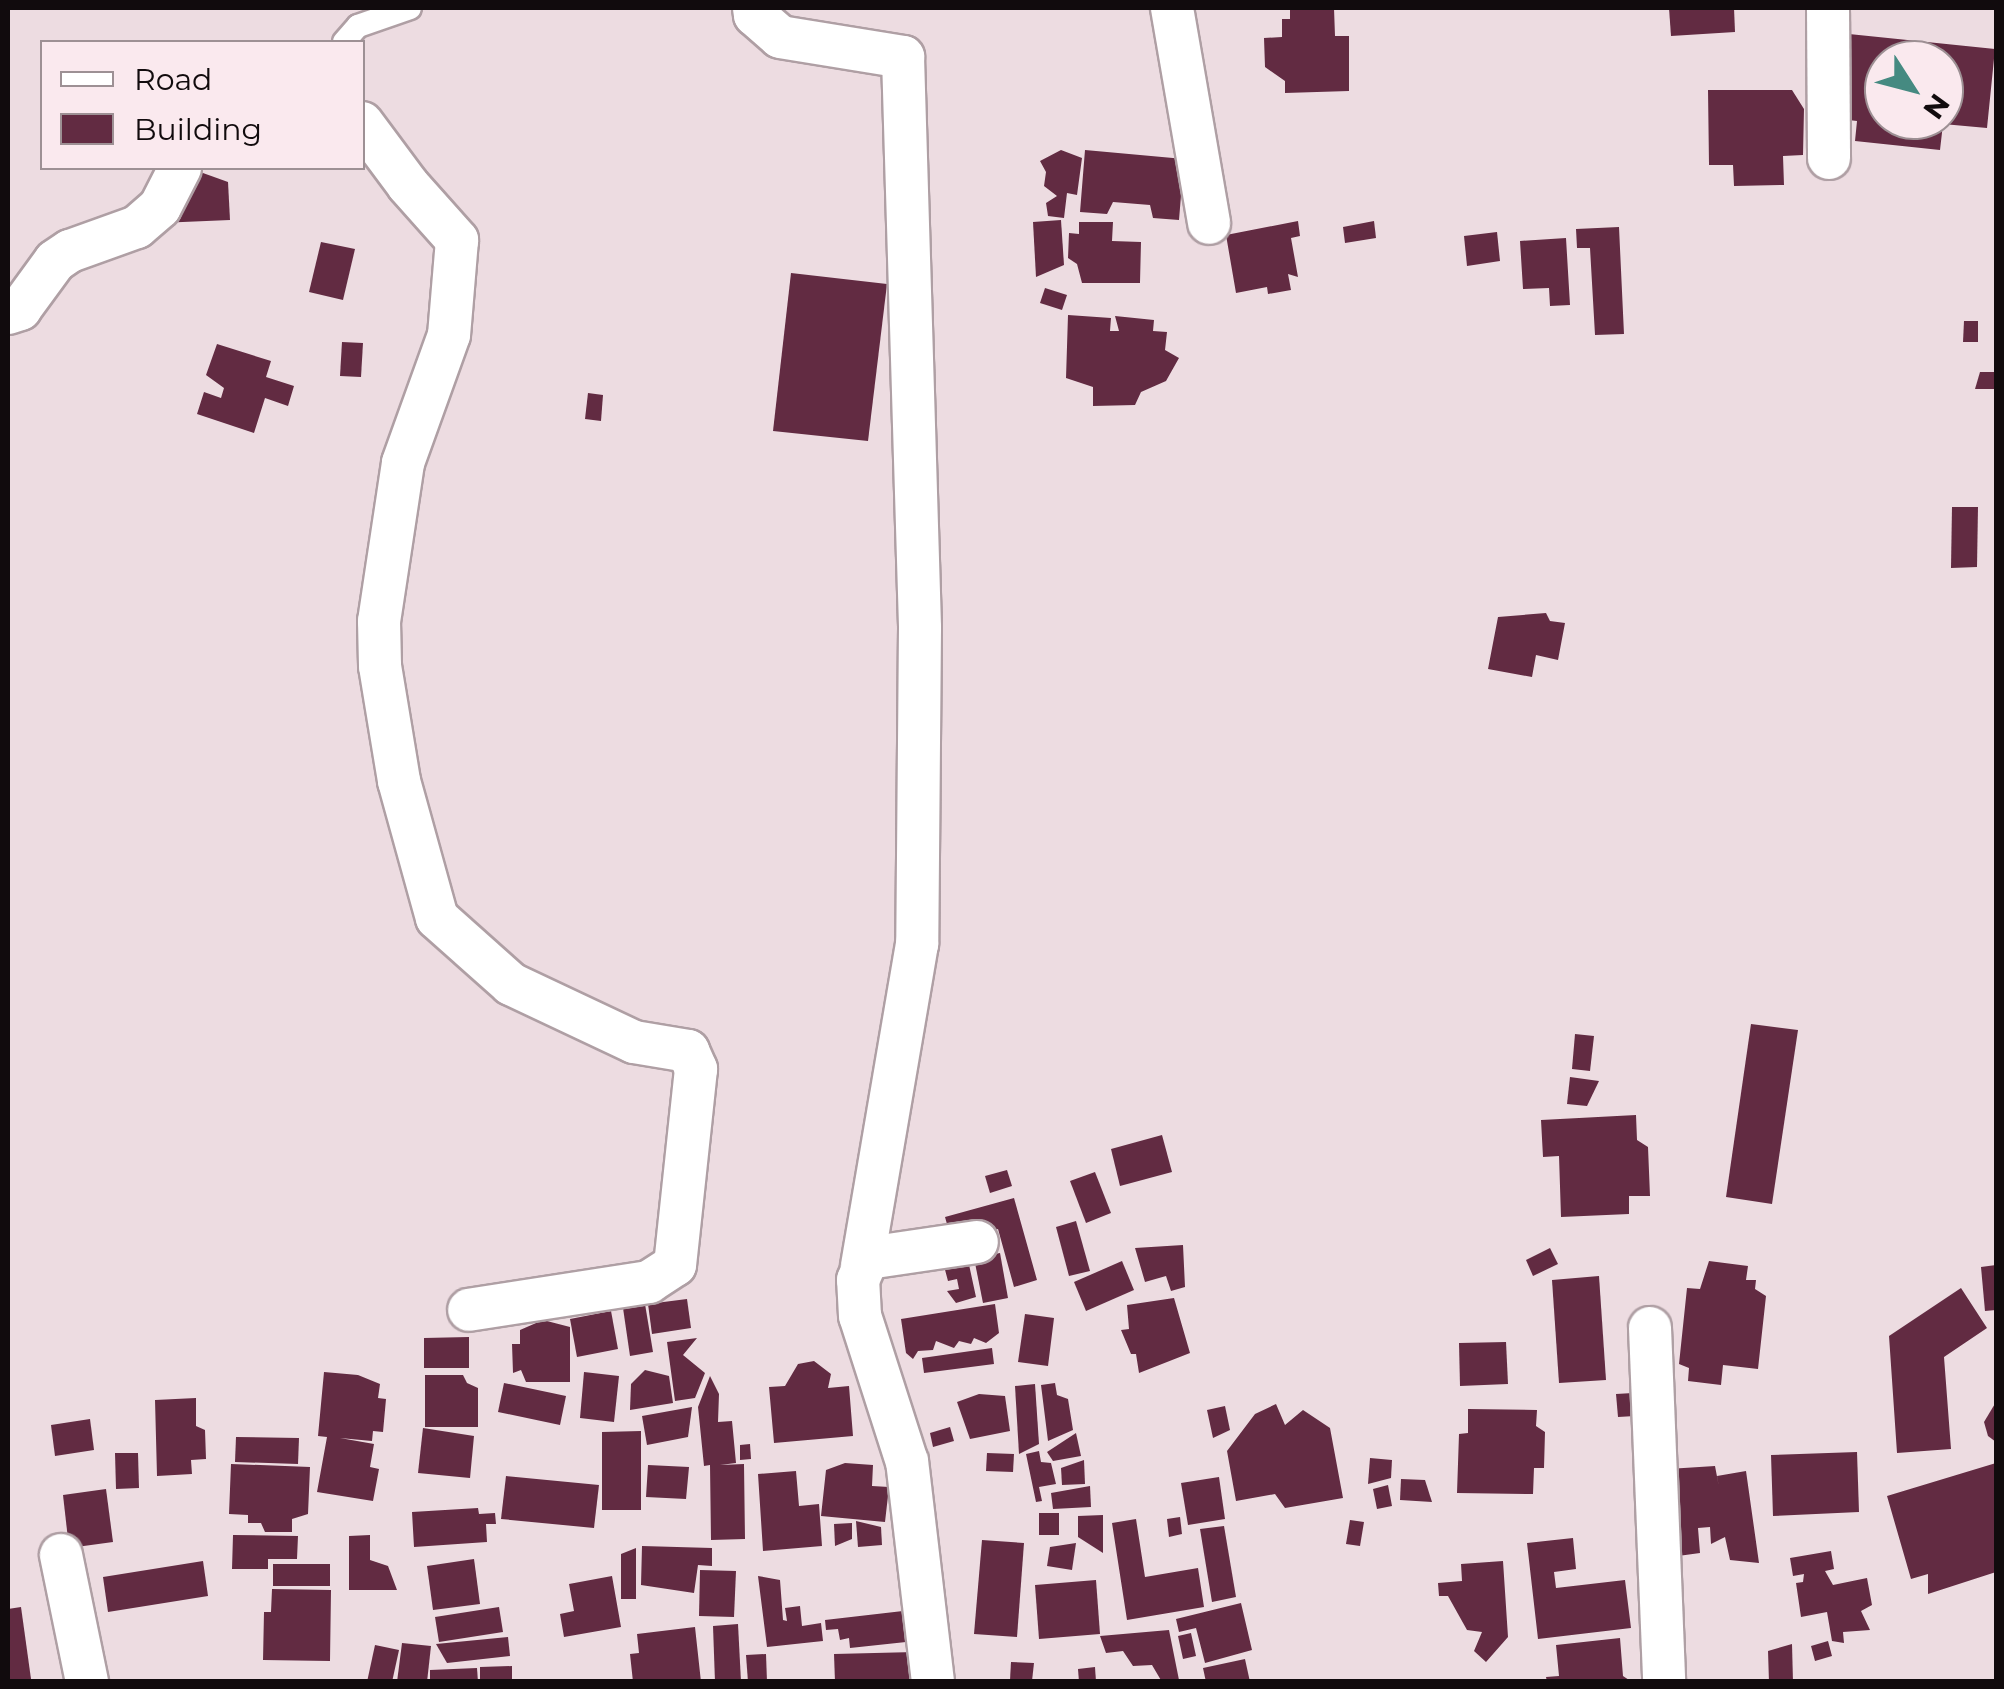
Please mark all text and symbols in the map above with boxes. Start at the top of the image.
legend [40,40,365,170]
north arrow [1864,40,1964,140]
text: Road [134,61,212,98]
text: N [1916,87,1957,126]
text: Building [134,111,262,148]

